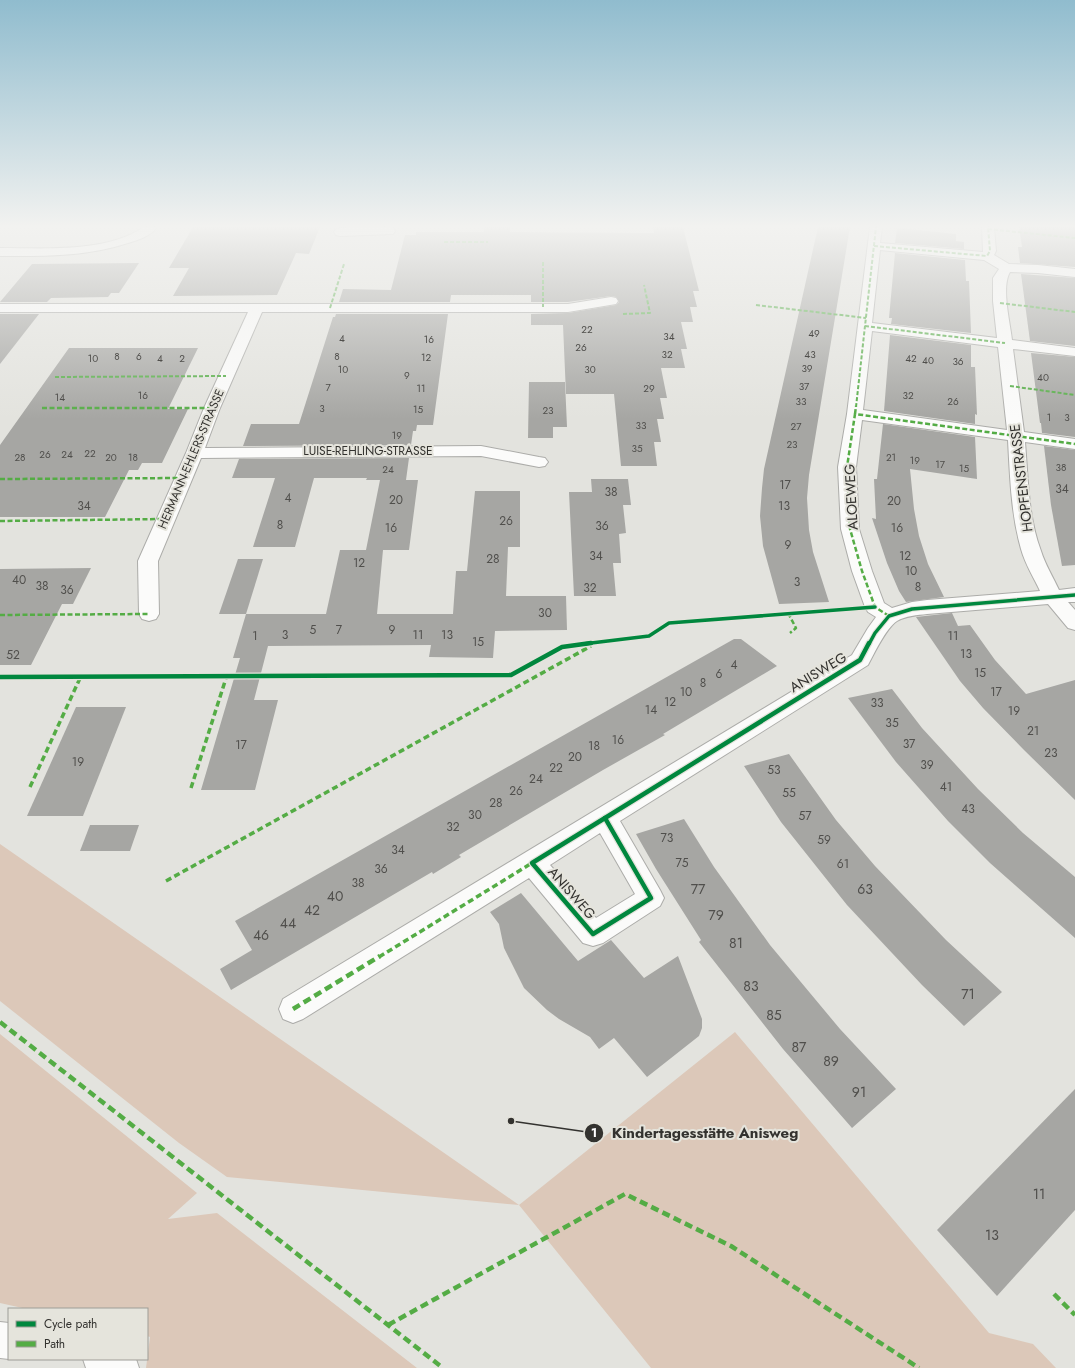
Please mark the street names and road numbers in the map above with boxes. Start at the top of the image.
street label: HERMANN-EHLERS-STRASSE [153,386,229,532]
street label: HOPFENSTRASSE [1004,423,1038,533]
street label: LUISE-REHLING-STRASSE [303,442,433,460]
street label: ALOEWEG [839,463,863,531]
street label: ANISWEG [786,647,851,697]
street label: ANISWEG [544,862,601,924]

